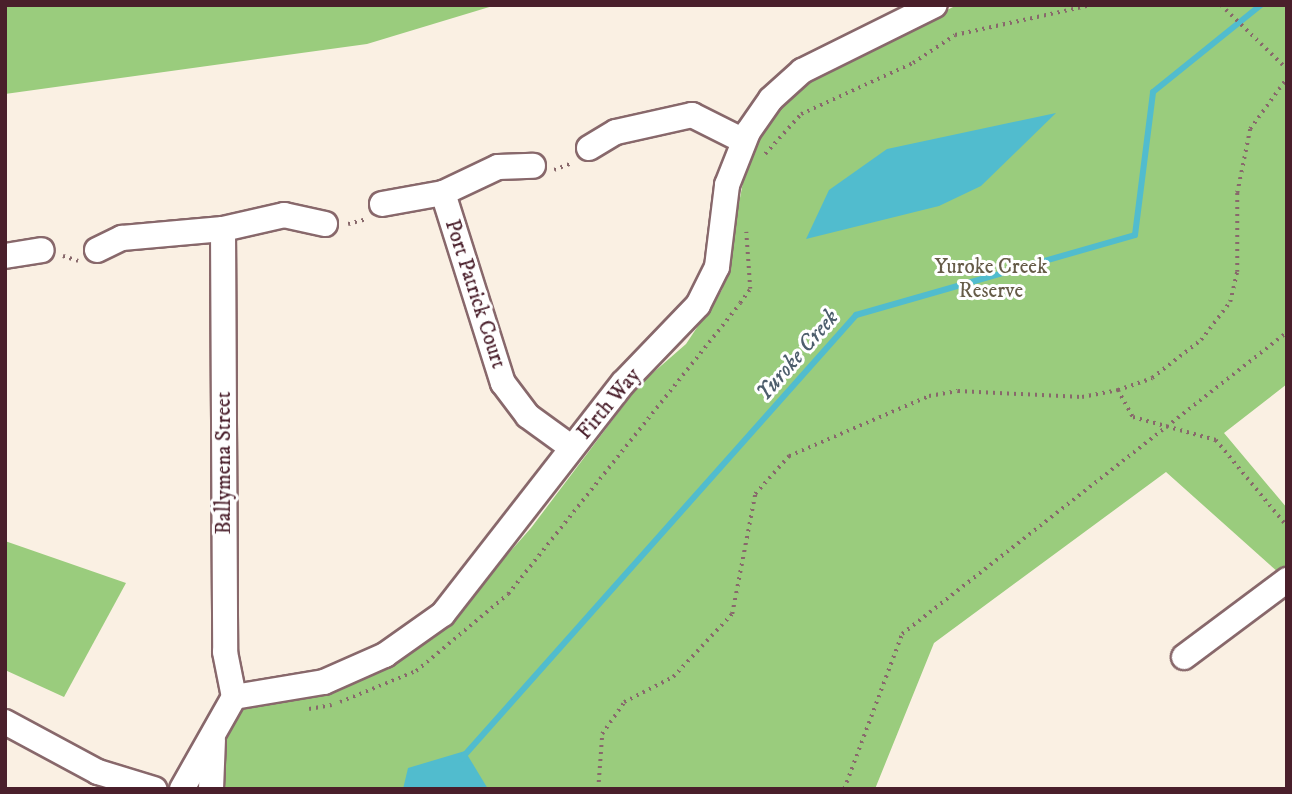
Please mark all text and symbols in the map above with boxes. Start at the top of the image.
street label: Port Patrick Court [439,216,511,372]
park label: Yuroke Creek Reserve [935,254,1047,304]
water label: Yuroke Creek [751,305,845,407]
street label: Firth Way [572,363,646,445]
street label: Ballymena Street [211,391,237,535]

